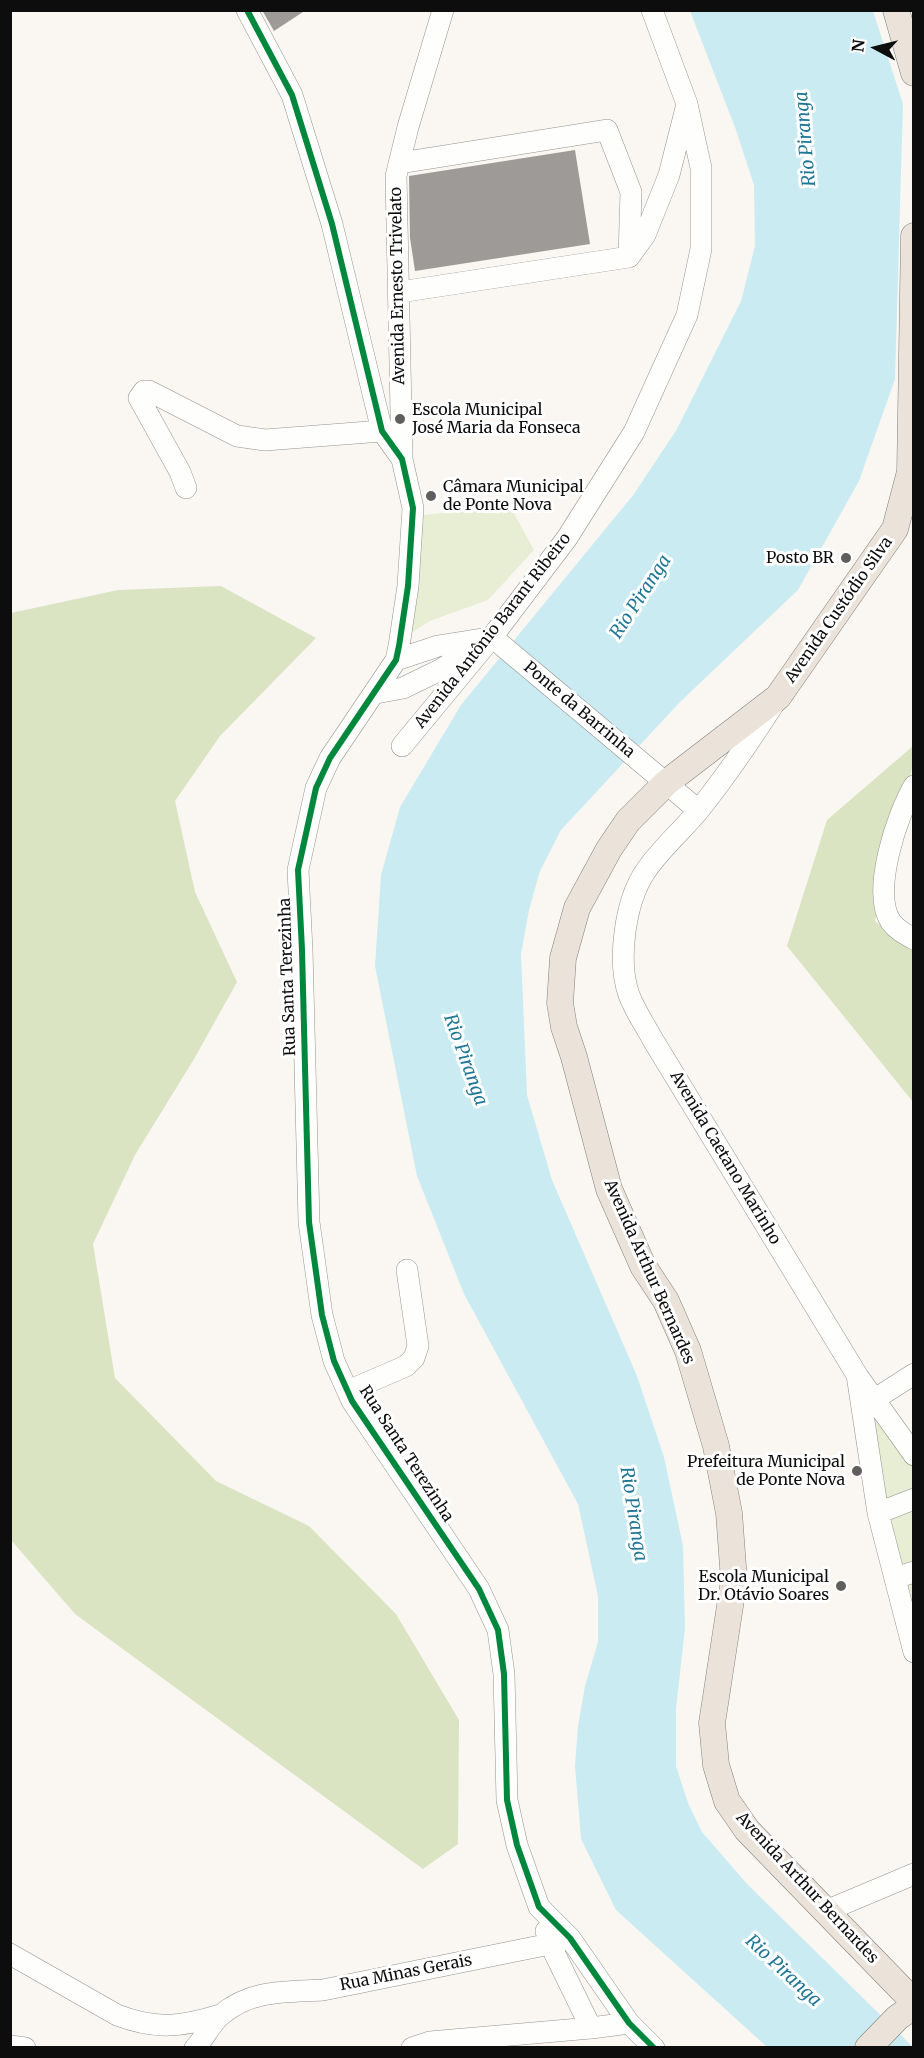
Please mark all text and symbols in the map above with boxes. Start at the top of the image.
north arrow [846,18,906,78]
text: N [847,38,869,53]
water label: Rio Piranga [791,90,821,188]
street label: Avenida Ernesto Trivelato [387,187,409,385]
place label: Escola Municipal José Maria da Fonseca [412,400,580,438]
marker: Escola Municipal José Maria da Fonseca [393,412,407,426]
place label: Câmara Municipal de Ponte Nova [443,477,584,515]
marker: Câmara Municipal de Ponte Nova [424,489,438,503]
street label: Avenida Antônio Barant Ribeiro [411,530,575,732]
street label: Avenida Custódio Silva [781,533,897,687]
place label: Posto BR [766,548,834,568]
water label: Rio Piranga [606,551,676,643]
marker: Posto BR [839,551,853,565]
street label: Ponte da Barrinha [520,658,638,762]
street label: Rua Santa Terezinha [276,897,300,1057]
water label: Rio Piranga [439,1011,491,1109]
street label: Avenida Caetano Marinho [666,1068,784,1248]
street label: Avenida Arthur Bernardes [600,1177,698,1367]
street label: Rua Santa Terezinha [355,1382,457,1526]
place label: Prefeitura Municipal de Ponte Nova [687,1452,845,1490]
marker: Prefeitura Municipal de Ponte Nova [850,1464,864,1478]
water label: Rio Piranga [615,1465,651,1563]
place label: Escola Municipal Dr. Otávio Soares [698,1567,829,1605]
marker: Escola Municipal Dr. Otávio Soares [834,1579,848,1593]
street label: Avenida Arthur Bernardes [732,1808,882,1968]
water label: Rio Piranga [741,1931,825,2011]
street label: Rua Minas Gerais [338,1951,474,1995]

